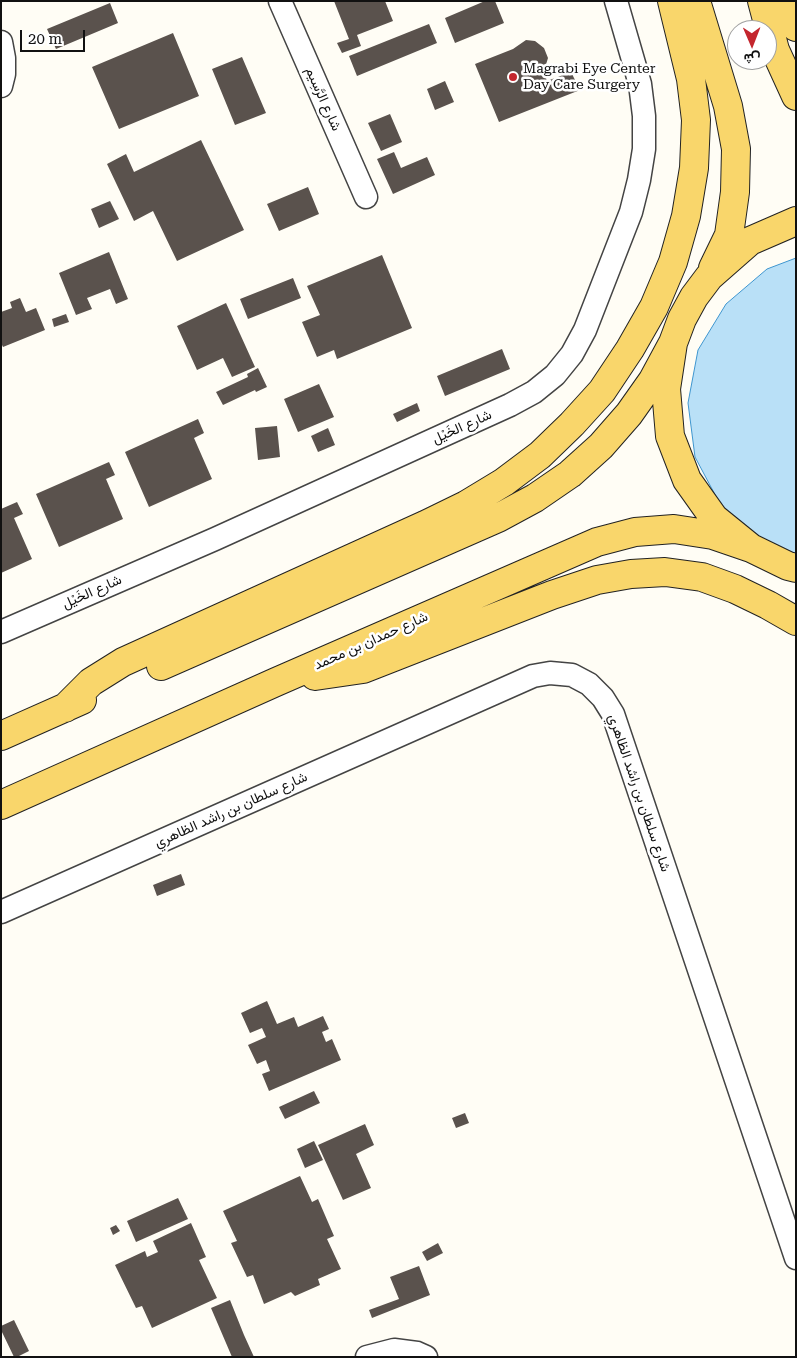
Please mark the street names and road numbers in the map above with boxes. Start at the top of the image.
street label: شارع الرَّسِيم [301,64,345,134]
street label: شارع الخَيْل [430,406,494,448]
street label: شارع الخَيْل [60,571,124,613]
street label: شارع حمدان بن محمد [311,608,431,674]
street label: شارع سلطان بن راشد الظاهري [604,712,674,874]
street label: شارع سلطان بن راشد الظاهري [152,769,310,851]

